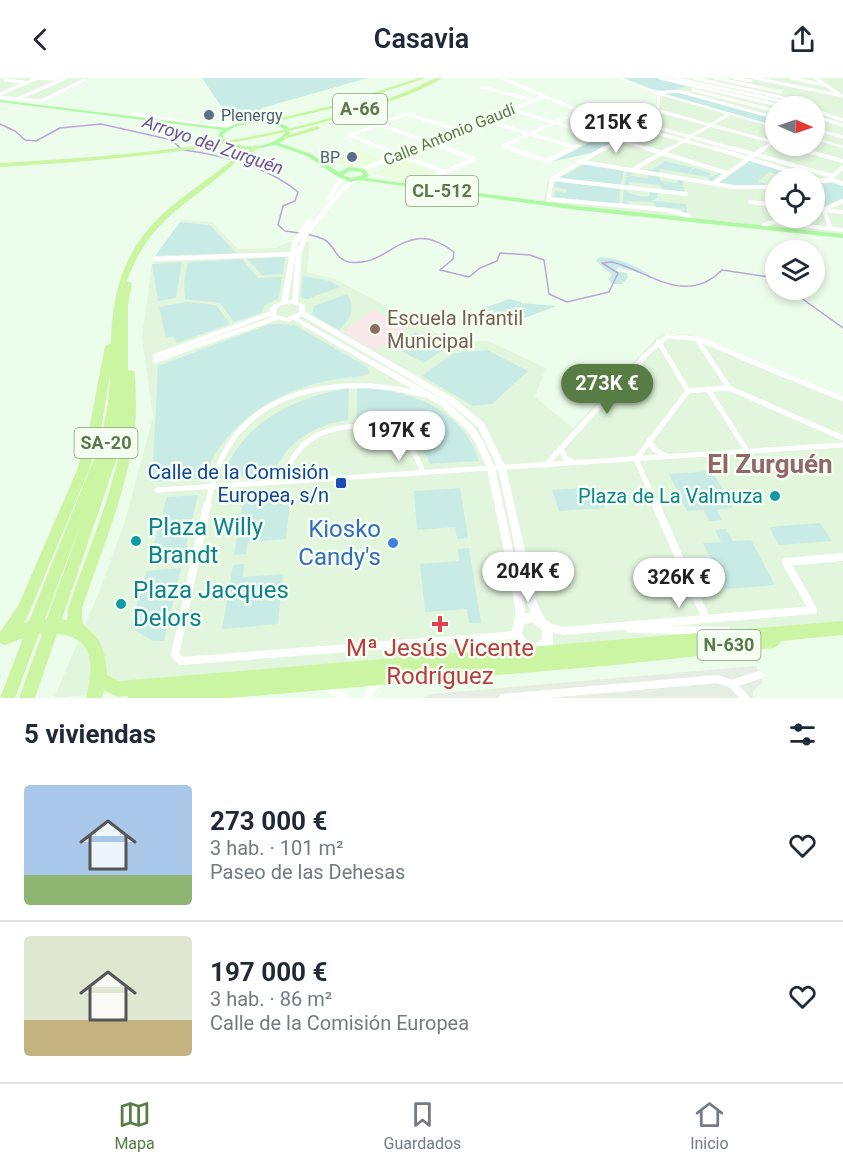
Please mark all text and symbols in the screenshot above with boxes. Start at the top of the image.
icon: back [24,23,57,56]
text: Casavia [374,23,469,55]
icon: share [786,23,819,56]
road number: A-66 [333,94,387,124]
north arrow [765,96,825,156]
map controls [765,96,825,300]
street label: Calle Antonio Gaudí [381,99,519,170]
pin: 215K € [567,103,665,154]
place label: Plenergy [221,106,283,125]
marker: Plenergy [202,108,216,122]
water label: Arroyo del Zurguén [139,110,286,178]
text: 215K € [584,110,648,134]
place label: BP [320,148,340,167]
marker: BP [345,150,359,164]
button: locate [765,168,825,228]
road number: CL-512 [406,176,478,206]
button: layers [765,240,825,300]
place label: Escuela Infantil Municipal [387,306,523,353]
marker: Escuela Infantil Municipal [368,322,382,336]
pin: 273K € [558,364,656,415]
text: 273K € [575,371,639,395]
pin: 197K € [350,411,448,462]
text: 197K € [367,418,431,442]
road number: SA-20 [74,428,138,458]
district label: El Zurguén [707,449,833,479]
place label: Calle de la Comisión Europea, s/n [148,460,329,507]
marker: Calle de la Comisión Europea, s/n [334,476,348,490]
place label: Plaza de La Valmuza [578,484,763,508]
marker: Plaza de La Valmuza [768,489,782,503]
place label: Plaza Willy Brandt [148,513,264,569]
place label: Kiosko Candy's [298,515,381,571]
marker: Plaza Willy Brandt [129,534,143,548]
marker: Kiosko Candy's [386,536,400,550]
pin: 204K € [479,552,577,603]
pin: 326K € [630,558,728,609]
text: 204K € [496,559,560,583]
text: 326K € [647,565,711,589]
place label: Plaza Jacques Delors [133,576,289,632]
marker: Plaza Jacques Delors [114,597,128,611]
marker: Mª Jesús Vicente Rodríguez [433,617,447,631]
road number: N-630 [698,630,760,660]
place label: Mª Jesús Vicente Rodríguez [346,634,534,690]
icon: filters [786,718,819,751]
text: 5 viviendas [24,719,156,749]
text: 273 000 € [210,806,327,836]
icon: home [72,809,144,881]
icon: heart [786,829,819,862]
text: 3 hab. · 101 m² [210,836,343,860]
text: Paseo de las Dehesas [210,860,405,884]
text: 197 000 € [210,957,327,987]
icon: home [72,960,144,1032]
icon: heart [786,980,819,1013]
text: 3 hab. · 86 m² [210,987,332,1011]
text: Calle de la Comisión Europea [210,1011,469,1035]
tab: Mapa [114,1098,155,1153]
tab: Guardados [384,1098,461,1153]
tab: Inicio [690,1098,729,1153]

